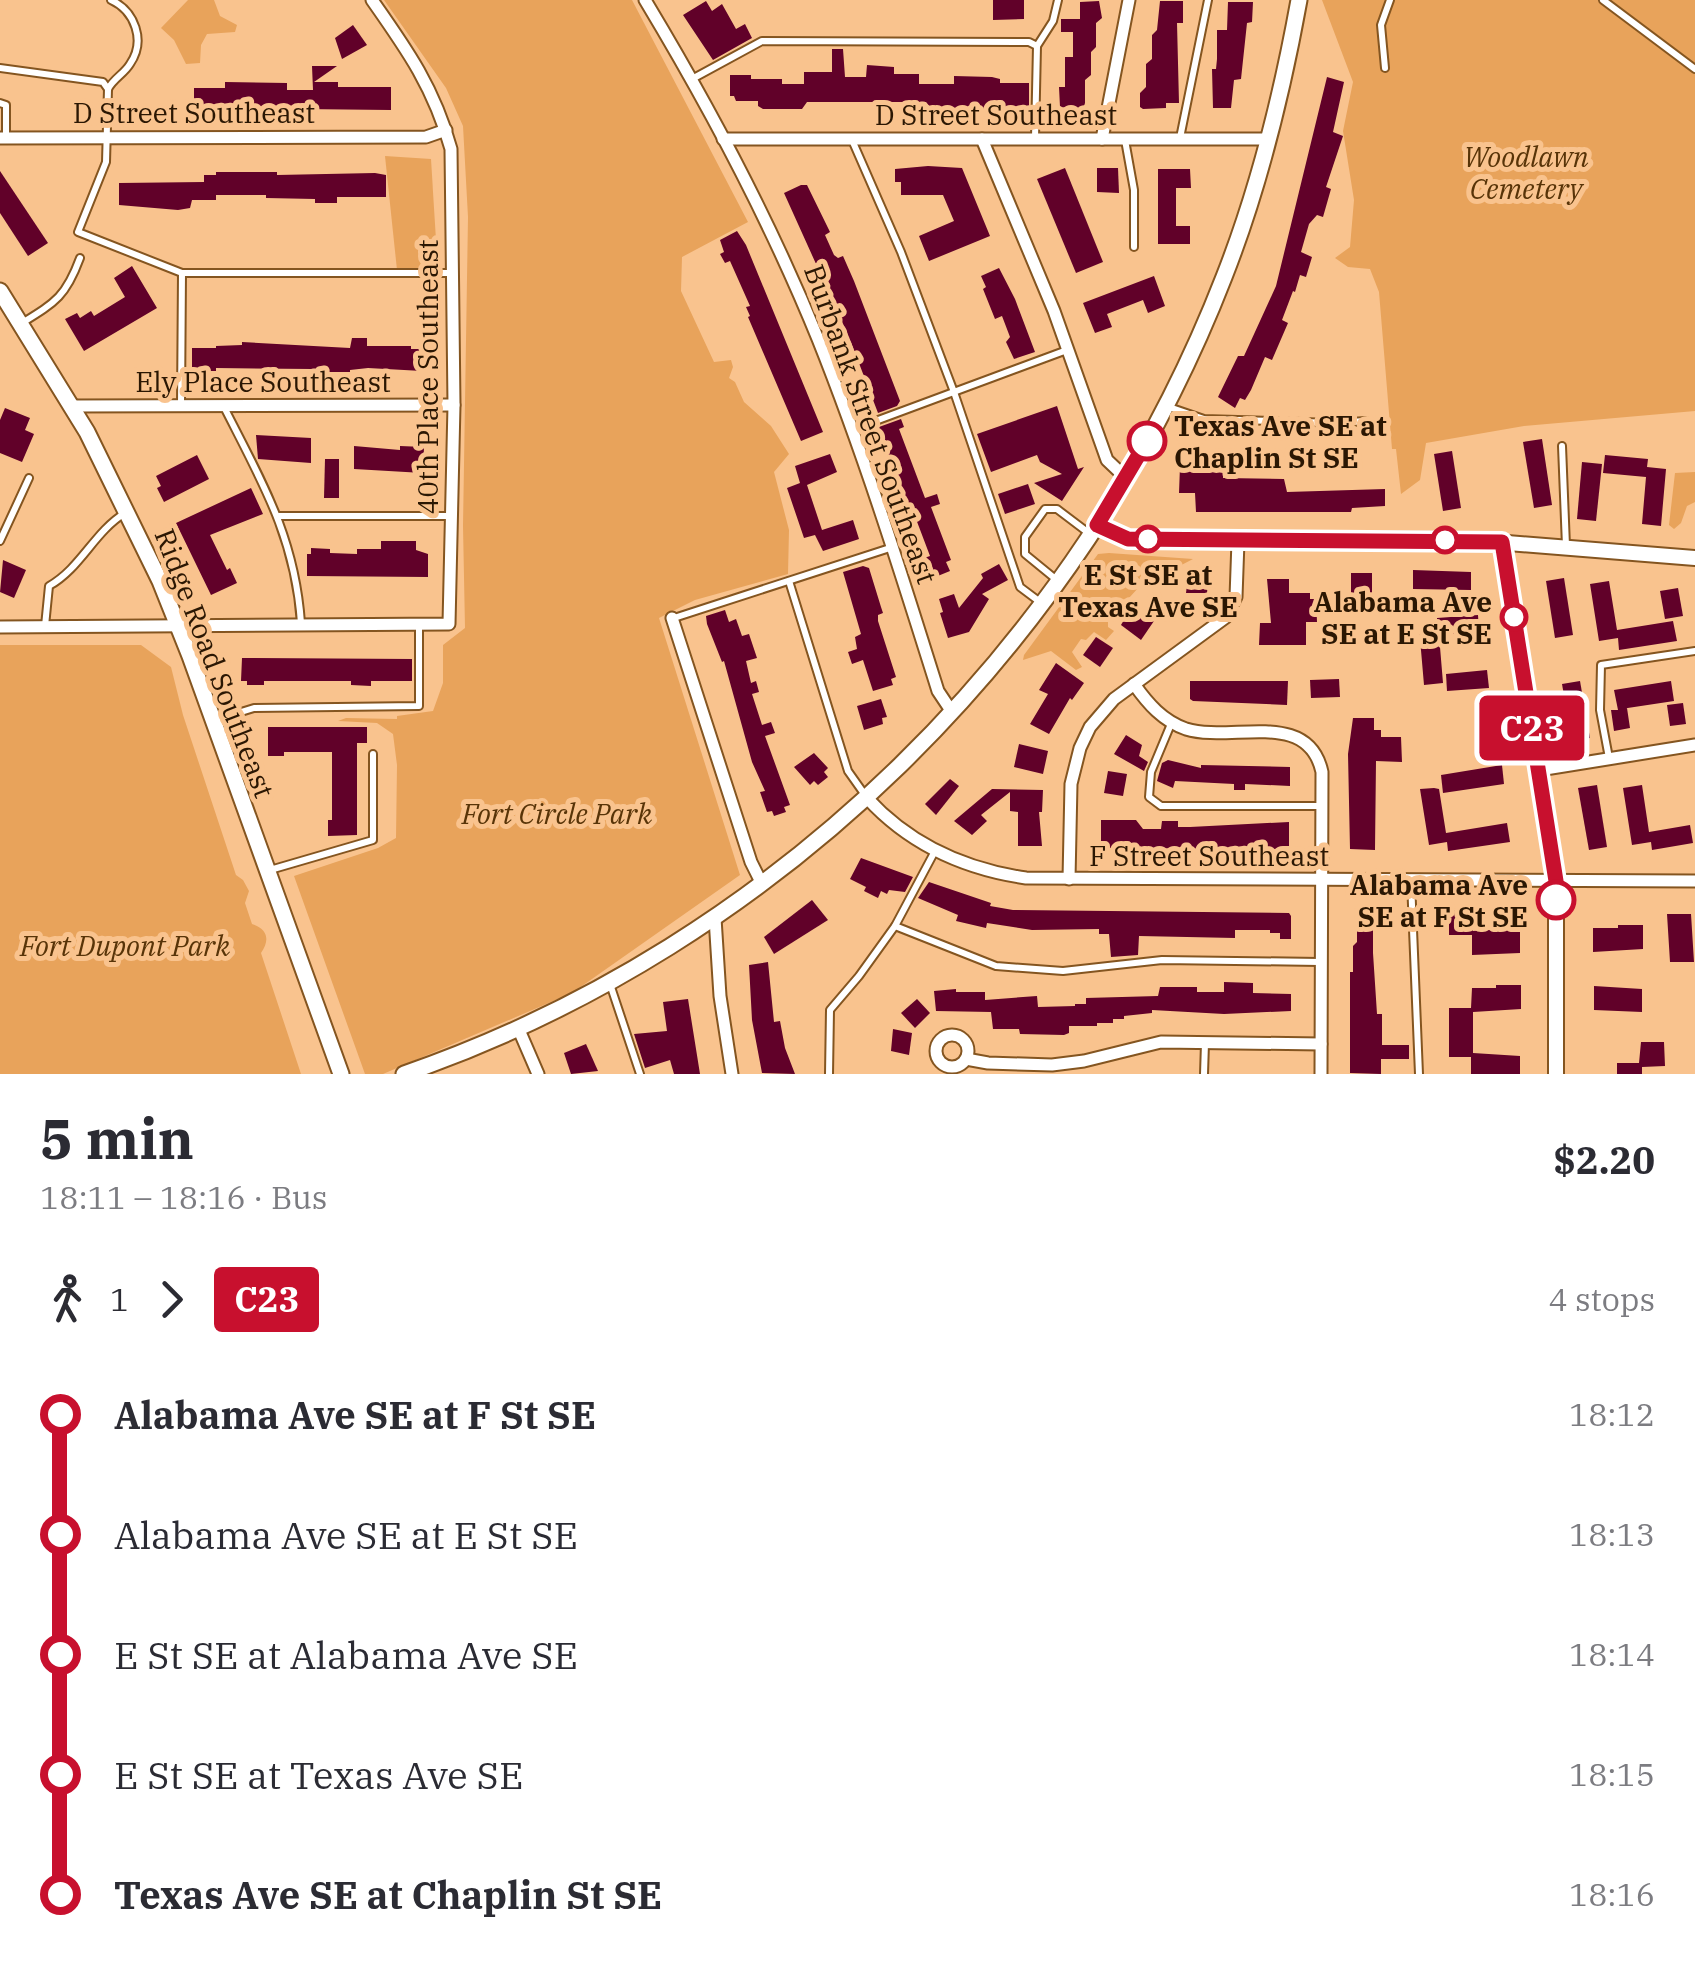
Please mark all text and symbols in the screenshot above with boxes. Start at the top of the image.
street label: D Street Southeast [73,94,315,131]
street label: D Street Southeast [875,96,1117,133]
park label: Woodlawn Cemetery [1463,138,1589,207]
street label: 40th Place Southeast [409,239,446,515]
street label: Burbank Street Southeast [796,259,946,589]
street label: Ely Place Southeast [135,363,391,400]
place label: Texas Ave SE at Chaplin St SE [1174,407,1387,476]
marker: Texas Ave SE at Chaplin St SE [1128,422,1166,460]
street label: Ridge Road Southeast [147,523,283,803]
marker: E St SE at Texas Ave SE [1135,526,1161,552]
unlabelled marker [1432,527,1458,553]
place label: E St SE at Texas Ave SE [1058,556,1238,625]
place label: Alabama Ave SE at E St SE [1314,583,1492,652]
marker: Alabama Ave SE at E St SE [1501,604,1527,630]
line badge: C23 [1474,696,1590,760]
text: C23 [1499,705,1565,751]
park label: Fort Circle Park [461,795,652,832]
street label: F Street Southeast [1089,837,1329,874]
place label: Alabama Ave SE at F St SE [1350,866,1528,935]
marker: Alabama Ave SE at F St SE [1537,881,1575,919]
park label: Fort Dupont Park [19,927,230,964]
text: 5 min [40,1103,194,1174]
text: $2.20 [1553,1135,1655,1184]
text: 18:11 – 18:16 · Bus [40,1176,327,1218]
icon: walk [40,1272,95,1327]
icon: forward [144,1272,199,1327]
text: C23 [234,1276,299,1322]
text: 1 [110,1278,129,1320]
text: 4 stops [1548,1278,1655,1320]
text: Alabama Ave SE at F St SE [114,1390,596,1439]
text: 18:12 [1569,1393,1655,1435]
text: Alabama Ave SE at E St SE [114,1510,578,1559]
text: 18:13 [1569,1513,1655,1555]
text: E St SE at Alabama Ave SE [114,1630,578,1679]
text: 18:14 [1569,1633,1655,1675]
text: E St SE at Texas Ave SE [114,1750,523,1799]
text: 18:15 [1569,1753,1655,1795]
text: Texas Ave SE at Chaplin St SE [114,1870,662,1919]
text: 18:16 [1569,1873,1655,1915]

